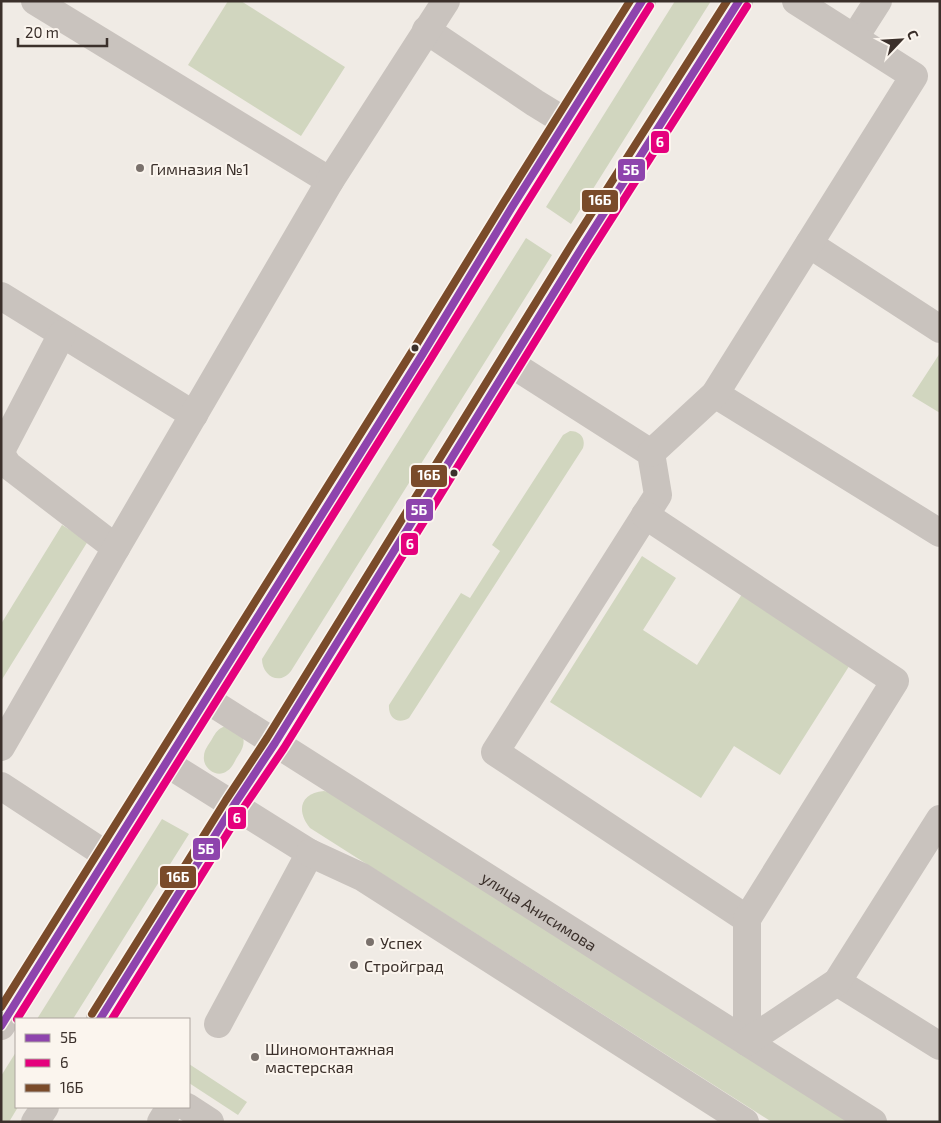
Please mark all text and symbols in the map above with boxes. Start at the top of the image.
scale bar [18,15,106,47]
north arrow [876,15,926,65]
text: 20 m [25,23,59,41]
text: С [904,27,923,42]
line badge: 6 [650,130,670,154]
text: 6 [656,133,664,150]
line badge: 5Б [617,158,646,182]
place label: Гимназия №1 [150,159,249,178]
text: 5Б [623,161,639,178]
marker: Гимназия №1 [134,162,146,174]
line badge: 16Б [581,189,619,213]
text: 16Б [588,191,612,208]
unlabelled marker [410,343,420,353]
line badge: 16Б [410,464,448,488]
text: 16Б [417,466,441,483]
unlabelled marker [449,468,459,478]
line badge: 5Б [405,498,434,522]
text: 5Б [411,501,427,518]
line badge: 6 [400,532,419,556]
text: 6 [406,535,414,552]
line badge: 6 [227,806,247,830]
text: 6 [233,809,241,826]
line badge: 5Б [192,837,221,861]
text: 5Б [198,840,214,857]
line badge: 16Б [159,865,197,889]
street label: улица Анисимова [478,867,601,954]
text: 16Б [166,868,190,885]
place label: Успех [380,933,423,952]
marker: Успех [364,936,376,948]
place label: Стройград [364,956,444,975]
marker: Стройград [348,959,360,971]
legend [15,1018,190,1108]
text: 5Б [60,1028,77,1046]
place label: Шиномонтажная мастерская [265,1039,394,1076]
marker: Шиномонтажная мастерская [249,1051,261,1063]
text: 6 [60,1053,69,1071]
text: 16Б [60,1078,84,1096]

